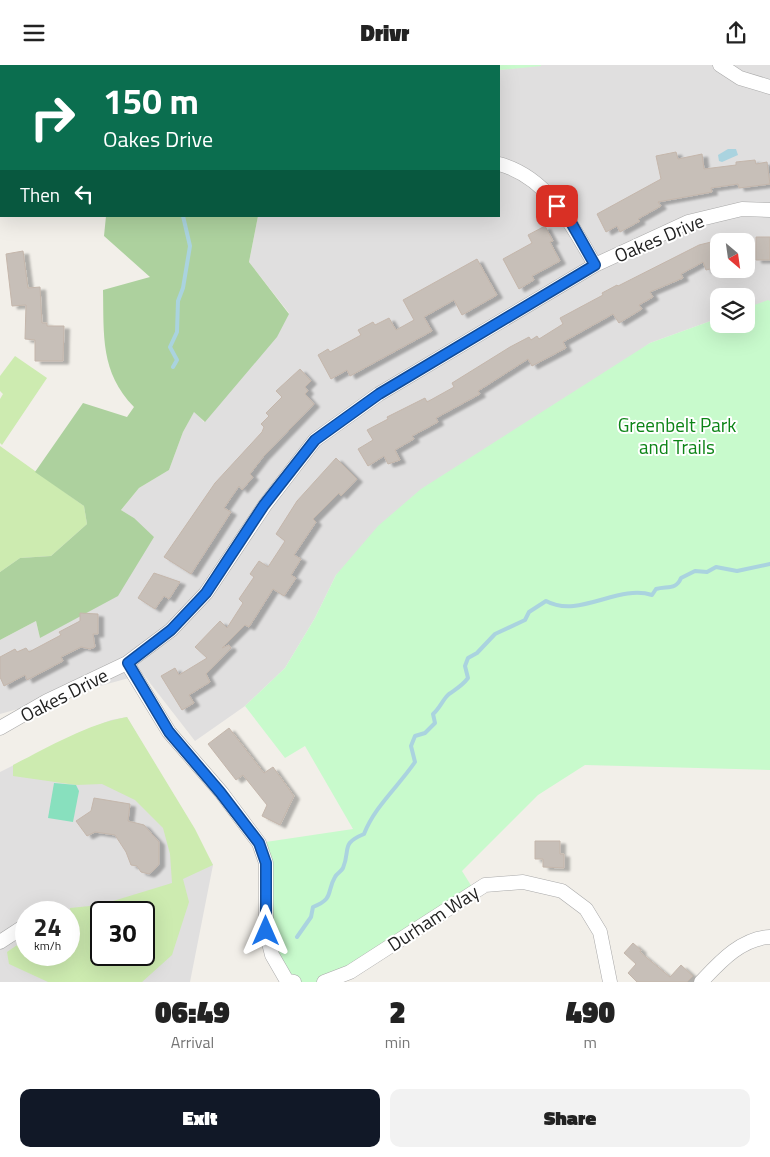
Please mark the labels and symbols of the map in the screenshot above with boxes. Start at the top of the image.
pin [536,185,578,227]
street label: Oakes Drive [609,206,708,269]
north arrow [710,233,755,277]
park label: Greenbelt Park and Trails [618,410,736,461]
street label: Oakes Drive [15,660,113,729]
street label: Durham Way [381,877,484,958]
speed limit sign: 30 [90,901,155,966]
position arrow [239,904,291,956]

